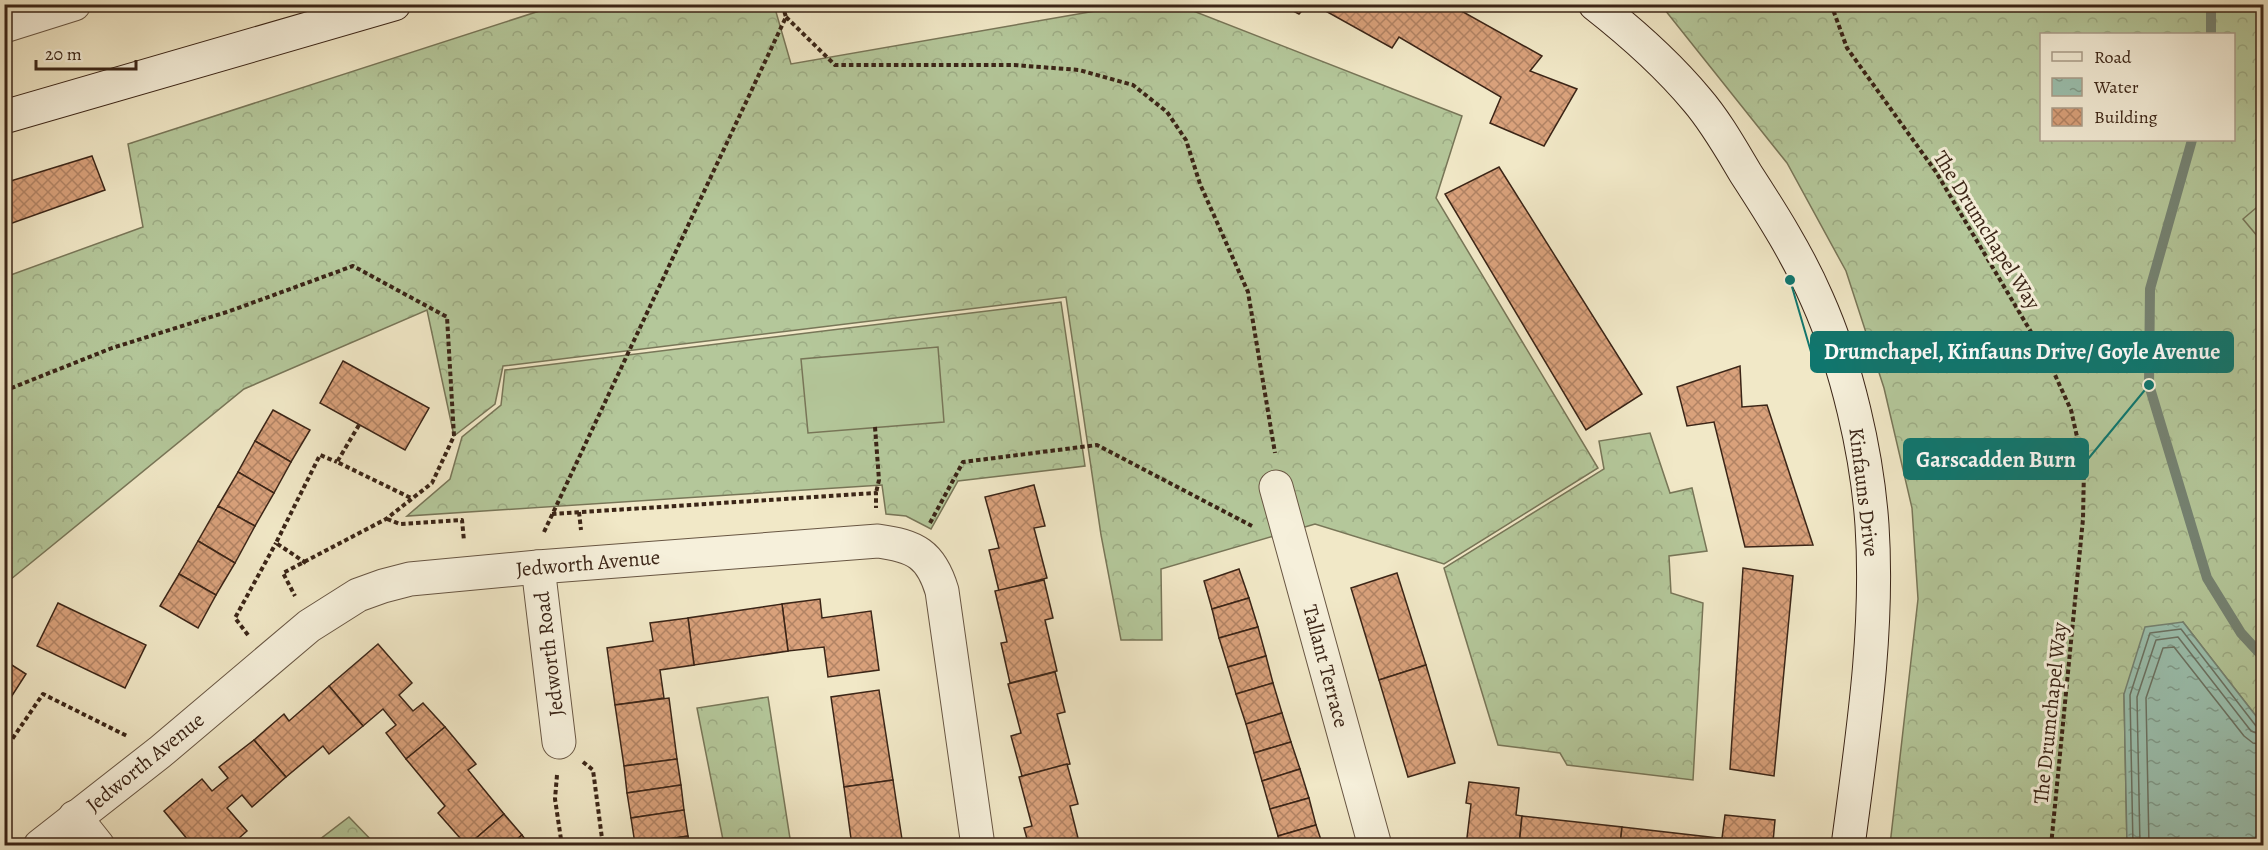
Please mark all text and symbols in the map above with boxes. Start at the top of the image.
scale bar [36,33,136,71]
legend [2040,33,2235,141]
text: 20 m [45,42,82,66]
text: Road [2094,45,2132,69]
text: Water [2093,75,2139,99]
text: Building [2094,105,2158,129]
street label: The Drumchapel Way [1927,145,2048,315]
callout: Drumchapel, Kinfauns Drive/ Goyle Avenue [1811,332,2233,372]
text: Drumchapel, Kinfauns Drive/ Goyle Avenue [1824,337,2220,367]
street label: Kinfauns Drive [1842,426,1886,558]
callout: Garscadden Burn [1904,439,2088,479]
text: Garscadden Burn [1916,445,2076,475]
street label: Jedworth Avenue [515,543,661,583]
street label: Jedworth Road [527,589,571,718]
street label: Tallant Terrace [1296,601,1356,731]
street label: The Drumchapel Way [2027,620,2074,805]
street label: Jedworth Avenue [80,706,210,818]

